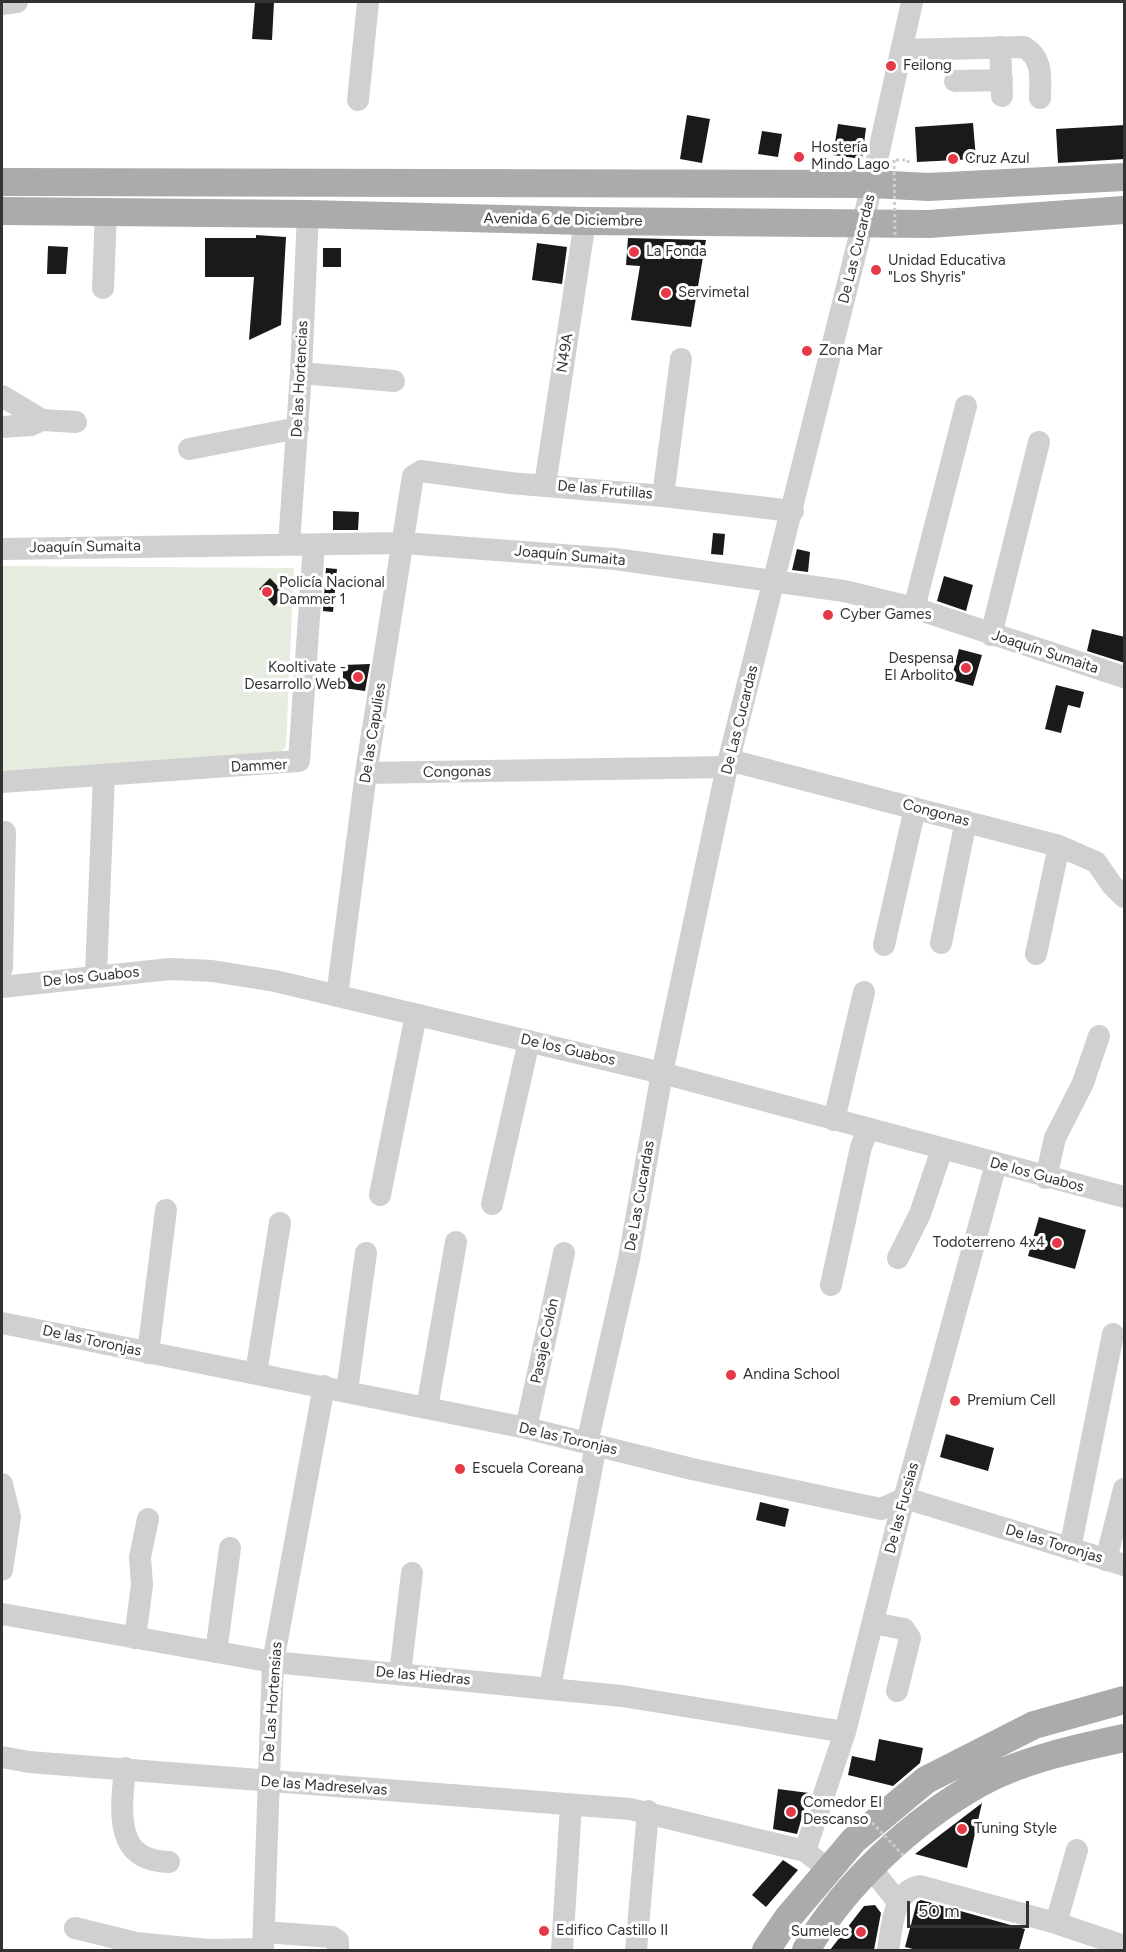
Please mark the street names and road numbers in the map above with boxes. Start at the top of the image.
street label: De Las Cucardas [835,193,879,305]
street label: Avenida 6 de Diciembre [483,210,643,230]
street label: De las Hortencias [288,320,312,438]
street label: N49A [553,332,577,374]
street label: De las Frutillas [557,477,653,503]
street label: Joaquín Sumaita [29,537,141,557]
street label: Joaquín Sumaita [514,542,626,570]
street label: Joaquín Sumaita [989,626,1101,678]
street label: De Las Cucardas [718,664,762,776]
street label: De las Capulies [356,681,390,785]
street label: Dammer [230,756,288,776]
street label: Congonas [423,762,491,782]
street label: Congonas [901,795,971,831]
street label: De los Guabos [42,963,140,991]
street label: De los Guabos [519,1030,617,1070]
street label: De Las Cucardas [621,1139,659,1253]
street label: De los Guabos [988,1154,1086,1196]
street label: Pasaje Colón [527,1297,563,1385]
street label: De las Toronjas [41,1322,143,1360]
street label: De las Toronjas [517,1419,619,1459]
street label: De las Fucsias [881,1461,923,1555]
street label: De las Toronjas [1003,1521,1105,1567]
street label: De Las Hortensias [260,1641,286,1763]
street label: De las Hiedras [375,1663,471,1689]
street label: De las Madreselvas [260,1773,388,1799]

